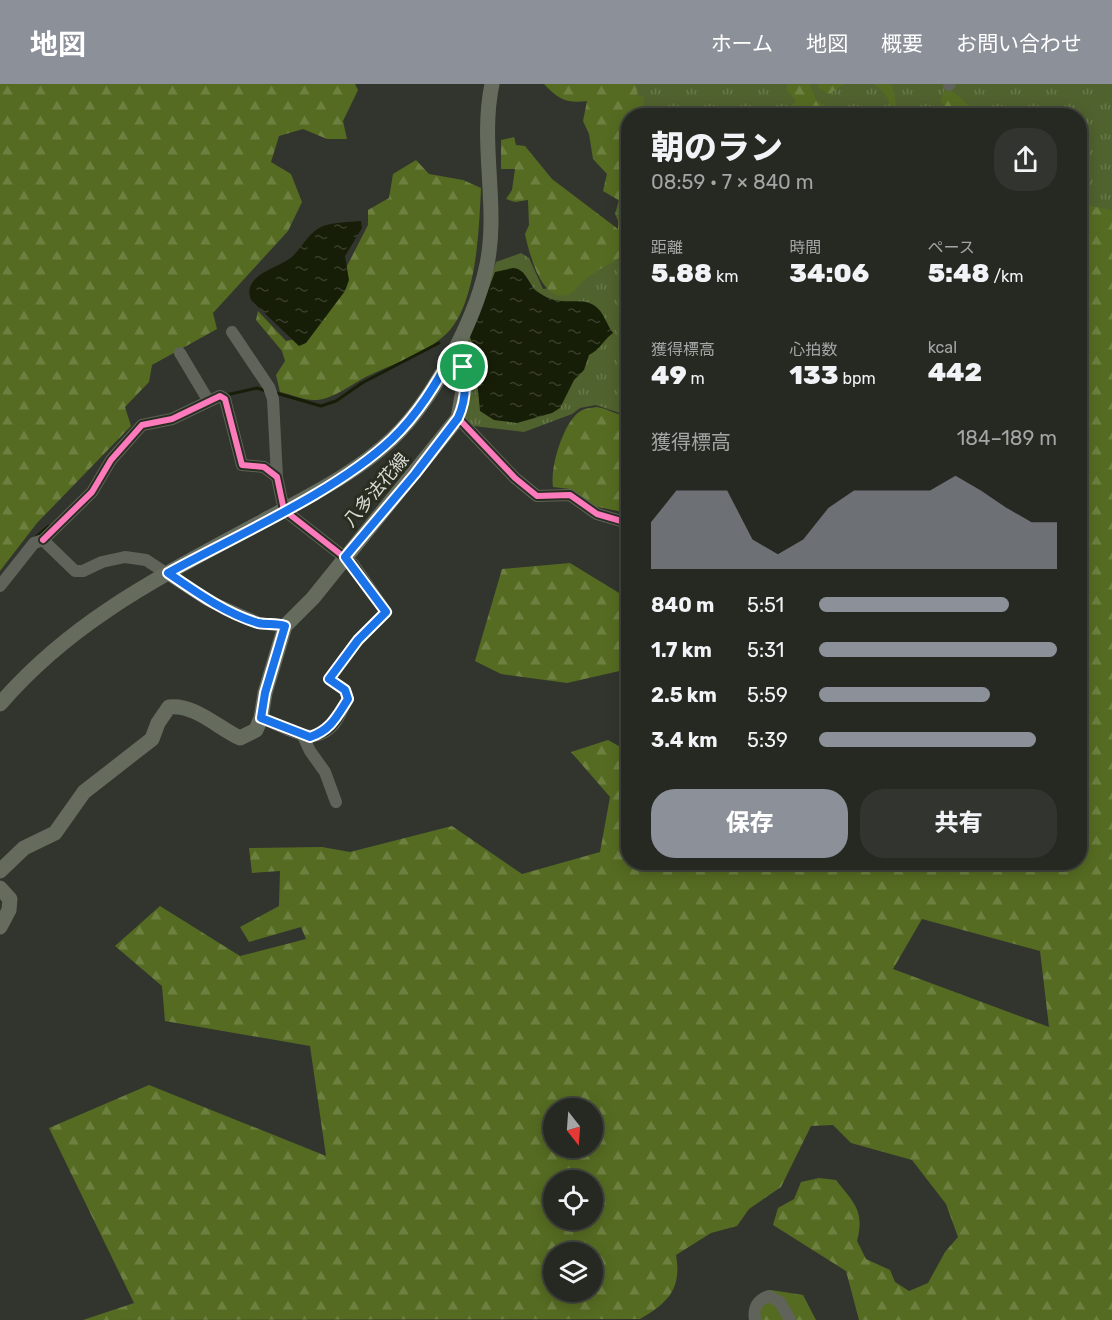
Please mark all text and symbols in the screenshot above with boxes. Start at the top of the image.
text: 地図 [30,28,86,61]
text: ホーム [711,31,773,56]
text: 地図 [806,31,848,56]
text: 概要 [881,31,923,56]
text: お問い合わせ [956,31,1082,56]
text: 朝のラン [651,128,783,167]
button: share [994,128,1057,191]
text: 08:59 · 7 × 840 m [651,170,813,194]
text: 距離 [651,238,683,257]
text: 時間 [789,238,821,257]
text: ペース [928,238,975,257]
text: 5.88 [651,258,712,289]
text: 34:06 [789,258,869,289]
text: 5:48 [928,258,989,289]
text: km [712,267,739,286]
text: /km [989,267,1024,286]
text: kcal [928,338,957,357]
text: 獲得標高 [651,340,715,359]
text: 心拍数 [789,340,837,359]
pin [437,341,488,392]
icon: arrive [446,350,479,383]
text: 442 [928,357,982,388]
text: 49 [651,360,687,391]
text: 133 [789,360,839,391]
text: m [687,369,705,388]
text: bpm [839,369,876,388]
text: 184–189 m [957,426,1057,450]
text: 獲得標高 [651,430,731,454]
street label: 八多法花線 [339,448,413,532]
text: 840 m [651,593,714,617]
text: 5:51 [747,593,784,617]
text: 1.7 km [651,638,712,662]
text: 5:31 [747,638,784,662]
text: 2.5 km [651,683,717,707]
text: 5:59 [747,683,788,707]
text: 3.4 km [651,728,718,752]
text: 5:39 [747,728,788,752]
button: 保存 [651,789,848,858]
button: 共有 [860,789,1057,858]
north arrow [543,1098,603,1158]
map controls [543,1098,603,1302]
button: locate [543,1170,603,1230]
button: layers [543,1242,603,1302]

